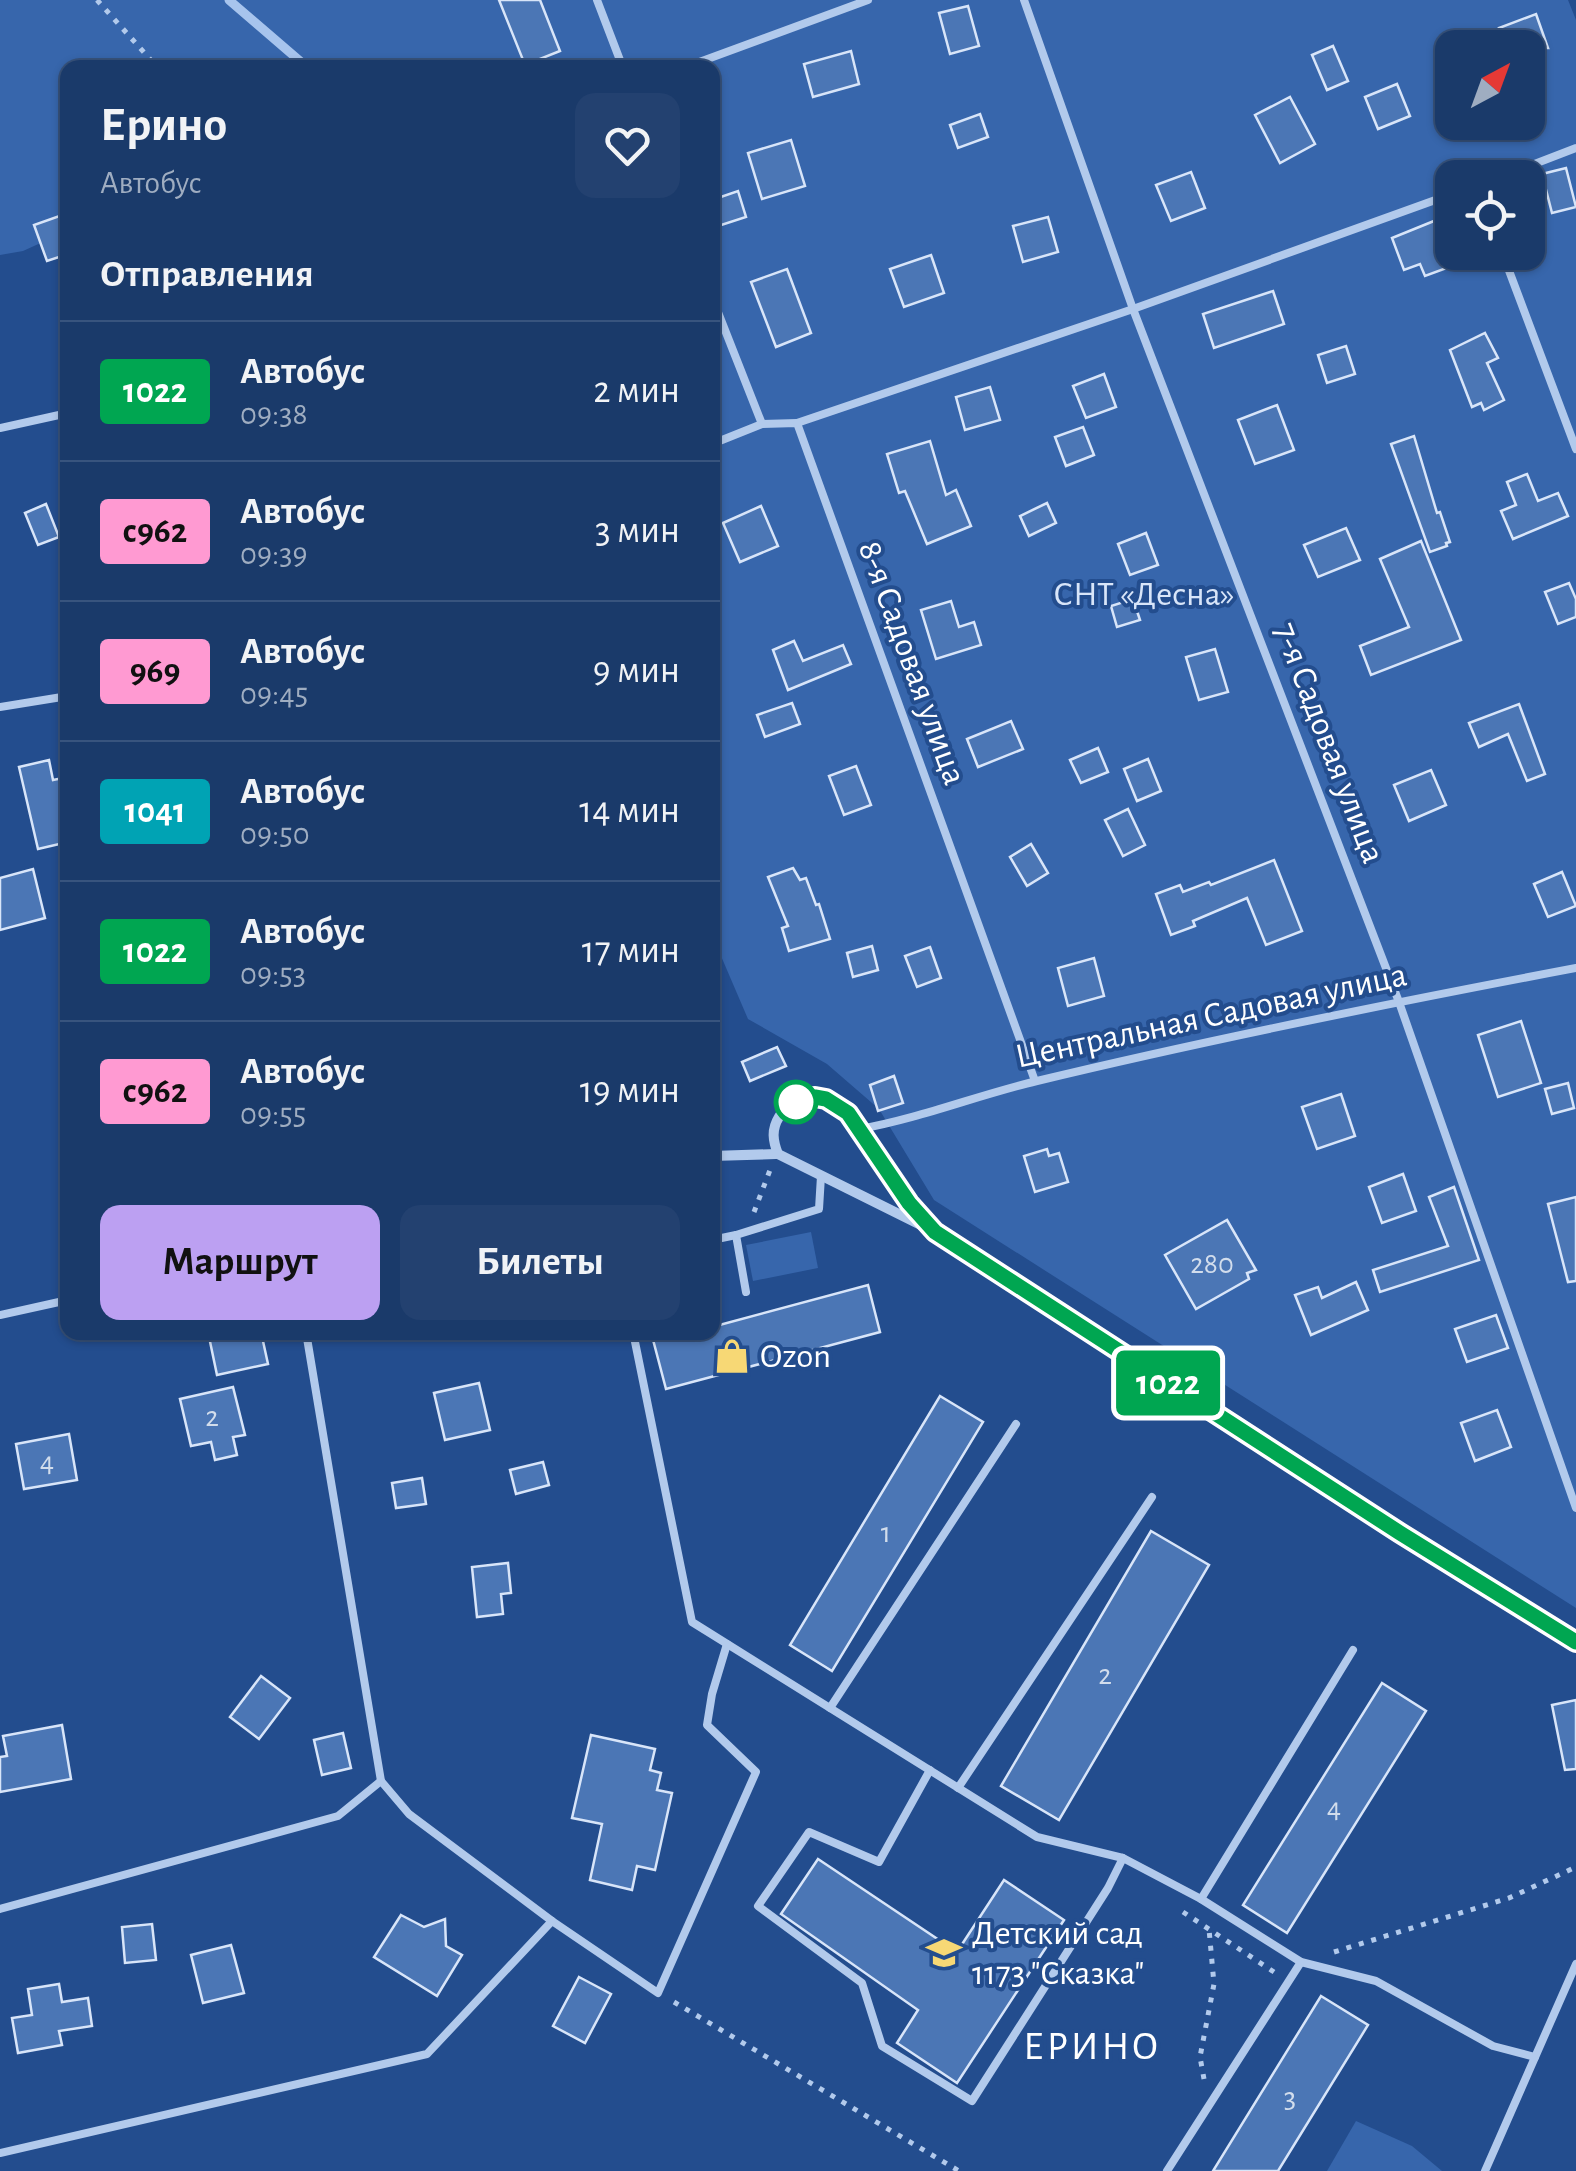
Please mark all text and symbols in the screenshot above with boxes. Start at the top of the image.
north arrow [1435,30,1545,140]
map controls [1435,30,1545,270]
button: heart [575,93,680,198]
text: Ерино [100,102,227,150]
button: locate [1435,160,1545,270]
text: Автобус [100,167,202,199]
text: Отправления [100,256,314,294]
text: Автобус [240,353,365,391]
text: 2 мин [593,372,680,410]
text: 1022 [123,374,187,409]
text: 09:38 [240,398,308,430]
text: Автобус [240,493,365,531]
text: 3 мин [595,512,680,550]
text: с962 [123,514,187,549]
street label: 8-я Садовая улица [852,537,972,789]
text: 09:39 [240,538,308,570]
park label: СНТ «Десна» [1053,577,1235,612]
street label: 7-я Садовая улица [1267,618,1391,868]
text: Автобус [240,633,365,671]
text: 9 мин [593,652,680,690]
text: 969 [130,654,180,689]
text: 09:45 [240,678,308,710]
text: Автобус [240,773,365,811]
text: 14 мин [579,792,680,830]
text: 1041 [124,794,186,829]
text: 09:50 [240,818,310,850]
text: Автобус [240,913,365,951]
text: 17 мин [582,932,680,970]
text: 1022 [123,934,187,969]
street label: Центральная Садовая улица [1012,957,1410,1075]
text: 09:53 [240,958,306,990]
text: Автобус [240,1053,365,1091]
text: 19 мин [580,1072,680,1110]
text: с962 [123,1074,187,1109]
unlabelled marker [775,1081,817,1123]
text: 09:55 [240,1098,306,1130]
button: Маршрут [100,1205,380,1320]
button: Билеты [400,1205,680,1320]
house number: 280 [1190,1249,1234,1279]
shop icon: Ozon [713,1337,751,1375]
place label: Ozon [760,1339,831,1374]
line badge: 1022 [1098,1350,1238,1416]
text: 1022 [1136,1366,1200,1401]
house number: 2 [205,1402,219,1432]
house number: 4 [40,1447,54,1477]
house number: 1 [881,1518,891,1548]
house number: 2 [1098,1660,1112,1690]
house number: 4 [1327,1793,1341,1823]
place label: Детский сад 1173 "Сказка" [972,1916,1144,1991]
school or university icon: Детский сад 1173 "Сказка" [925,1934,963,1972]
district label: ЕРИНО [1023,2027,1161,2067]
house number: 3 [1284,2083,1296,2113]

